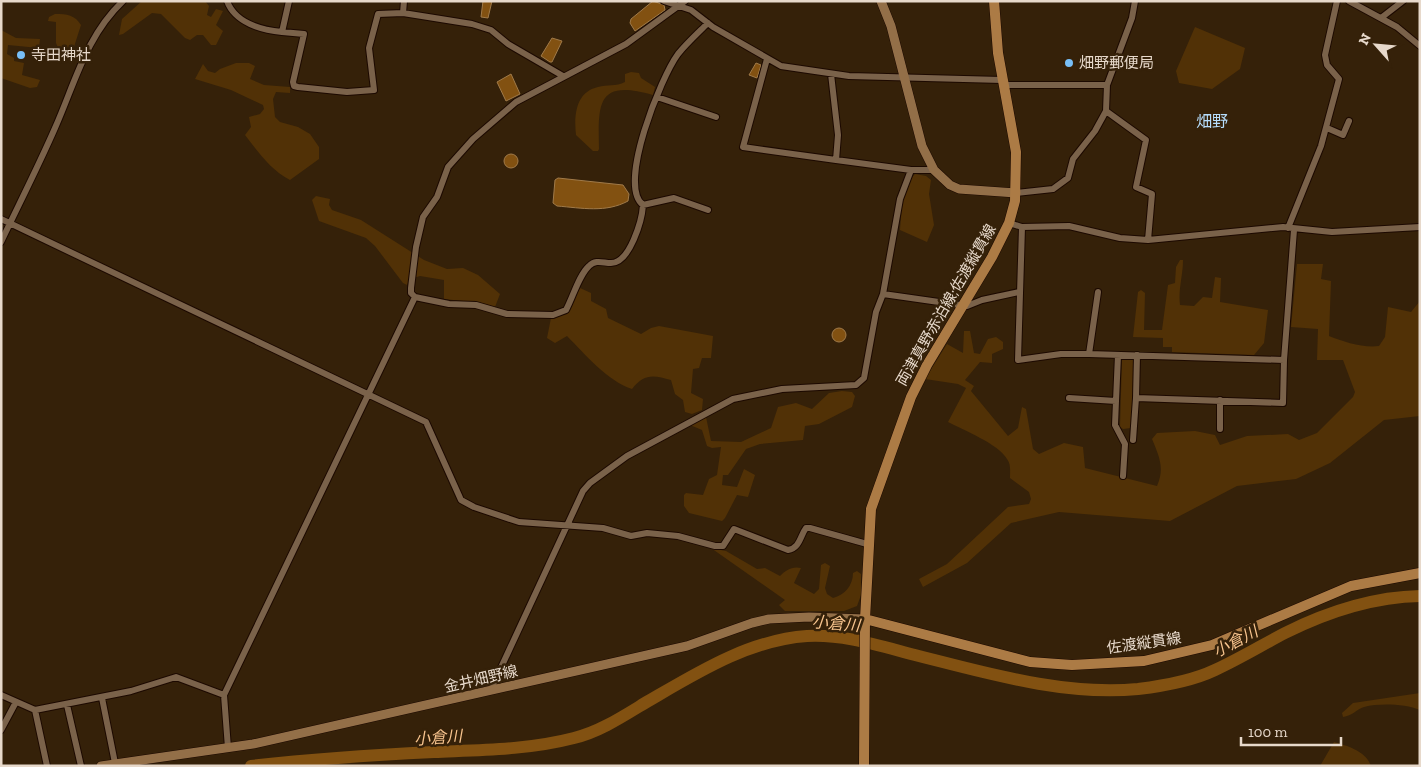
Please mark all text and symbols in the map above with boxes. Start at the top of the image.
north arrow [1351,20,1401,70]
text: N [1355,30,1375,48]
place label: 寺田神社 [31,46,91,64]
marker: 寺田神社 [15,49,27,61]
place label: 畑野郵便局 [1079,54,1154,72]
marker: 畑野郵便局 [1063,57,1075,69]
district label: 畑野 [1196,112,1228,131]
street label: 両津真野赤泊線;佐渡縦貫線 [892,221,1000,389]
water label: 小倉川 [811,612,863,635]
water label: 小倉川 [1210,621,1263,661]
street label: 佐渡縦貫線 [1106,629,1182,657]
street label: 金井畑野線 [442,662,520,696]
scale bar [1241,714,1341,746]
text: 100 m [1248,723,1287,741]
water label: 小倉川 [413,726,465,749]

